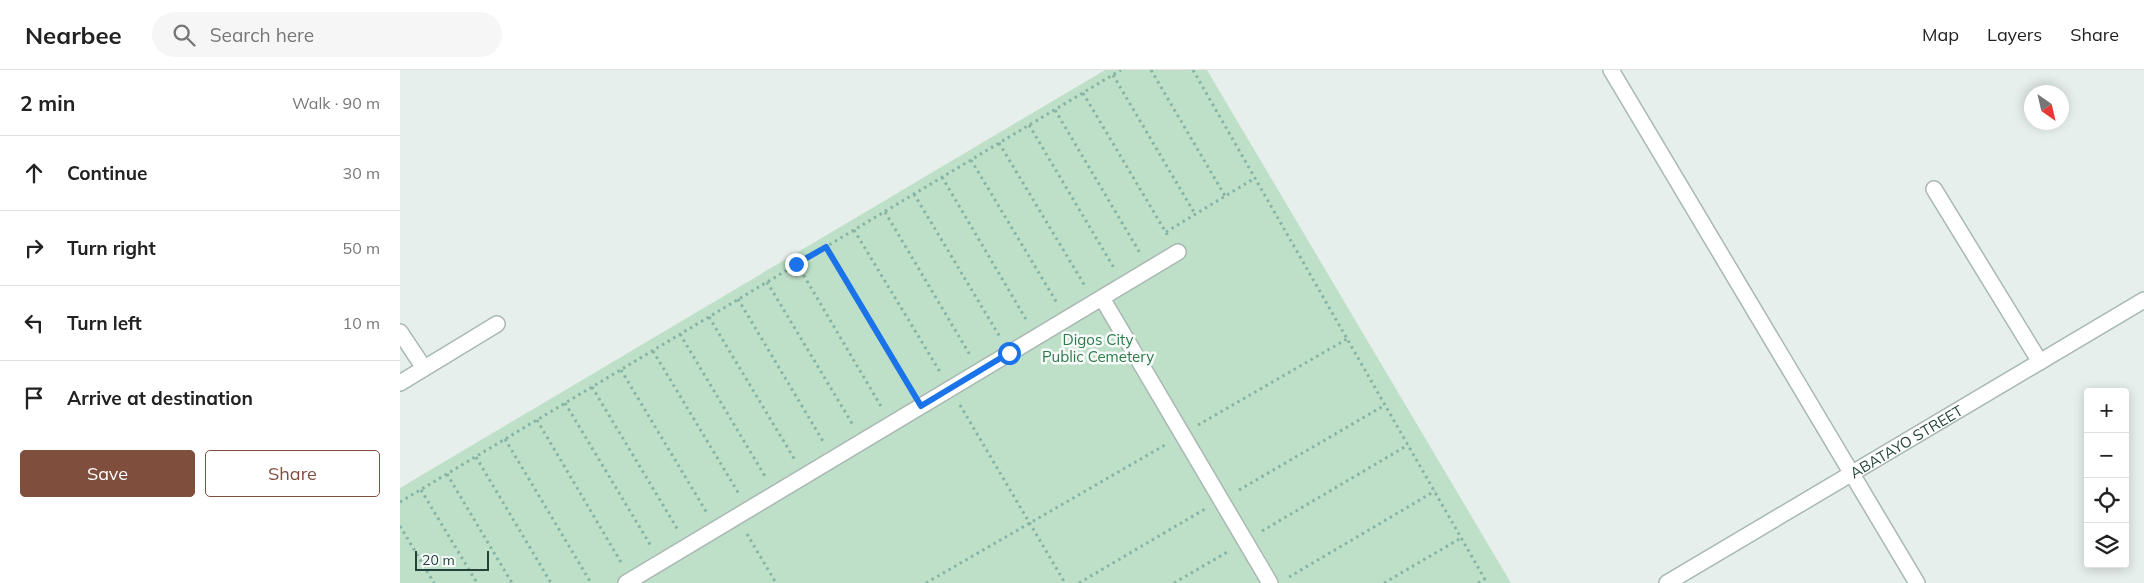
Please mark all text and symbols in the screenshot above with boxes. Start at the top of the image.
search box [152,12,502,57]
text: Nearbee [25,20,122,50]
icon: search [170,21,198,49]
text: Search here [210,23,314,47]
text: Map [1922,23,1959,46]
text: Layers [1987,23,2042,46]
text: Share [2070,23,2119,46]
north arrow [2024,85,2069,130]
text: 2 min [20,90,75,116]
text: Walk · 90 m [292,93,380,113]
icon: ahead [20,159,48,187]
text: Continue [67,161,147,185]
text: 30 m [343,163,380,183]
icon: right [20,234,48,262]
text: Turn right [67,236,156,260]
text: 50 m [343,238,380,258]
route end [785,253,808,276]
icon: left [20,309,48,337]
text: Turn left [67,311,142,335]
text: 10 m [343,313,380,333]
park label: Digos City Public Cemetery [1042,330,1154,366]
route start [998,342,1021,365]
icon: arrive [20,384,48,412]
text: Arrive at destination [67,386,253,410]
map controls [2084,388,2129,568]
button: + [2084,388,2129,433]
street label: ABATAYO STREET [1846,400,1966,482]
button: − [2084,433,2129,478]
button: Save [20,450,195,497]
button: Share [205,450,380,497]
button: locate [2084,478,2129,523]
button: layers [2084,523,2129,568]
scale bar [415,548,489,571]
text: 20 m [422,551,455,569]

